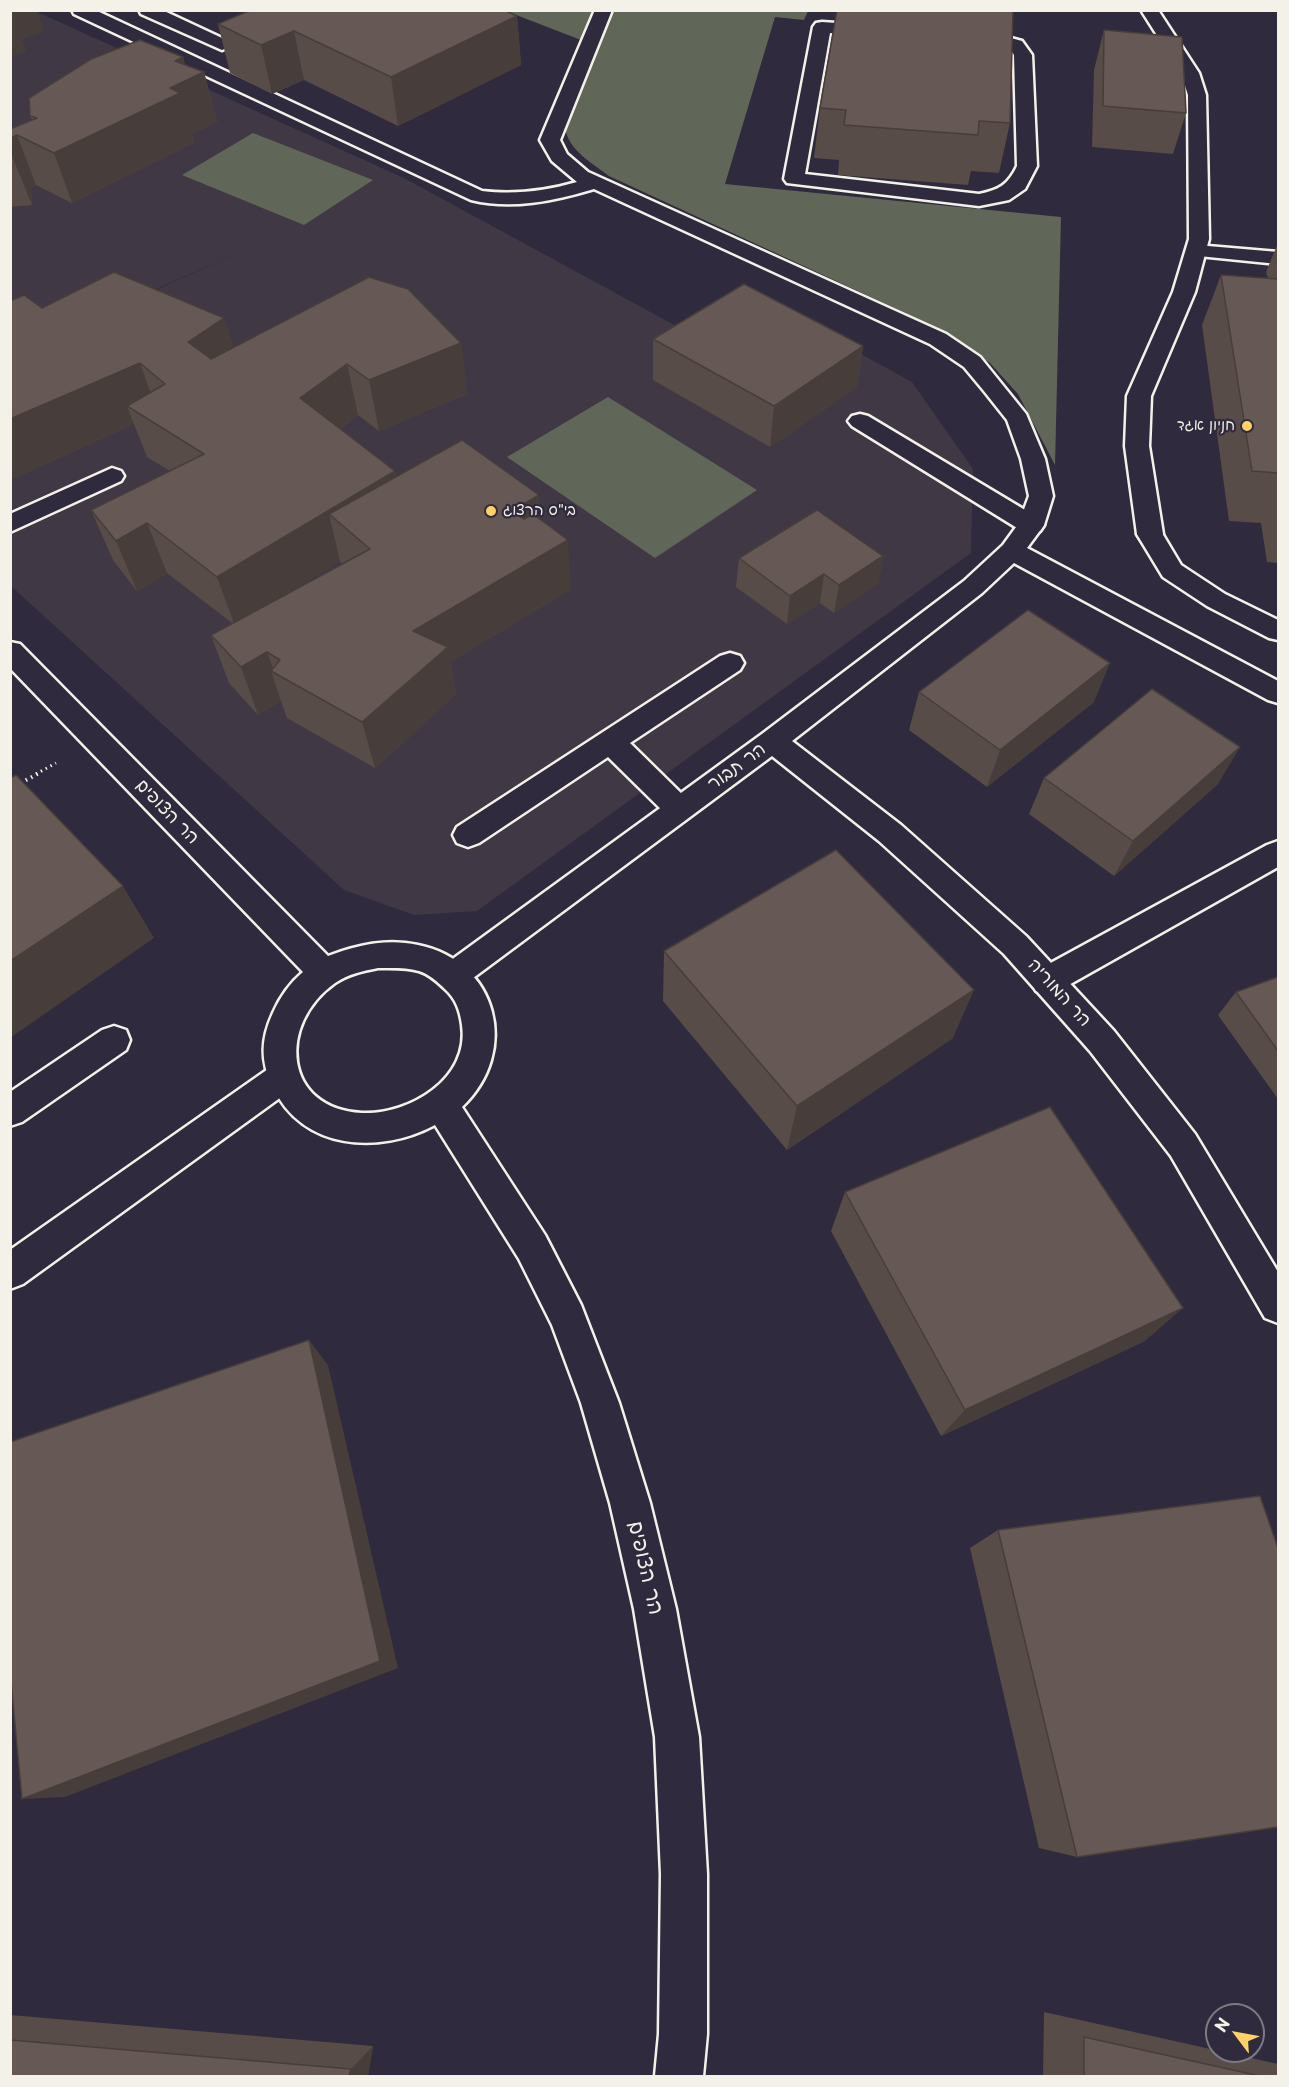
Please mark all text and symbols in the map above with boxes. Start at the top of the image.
place label: חניון אגד [1177,417,1235,435]
marker: חניון אגד [1240,419,1254,433]
place label: בי"ס הרצוג [503,502,576,520]
marker: בי"ס הרצוג [484,504,498,518]
street label: הר תבור [704,739,770,795]
street label: הר הצופים [131,775,203,849]
street label: הר המוריה [1023,955,1095,1031]
street label: הר הצופים [622,1519,668,1617]
north arrow [1205,2003,1265,2063]
text: N [1208,2013,1235,2036]

